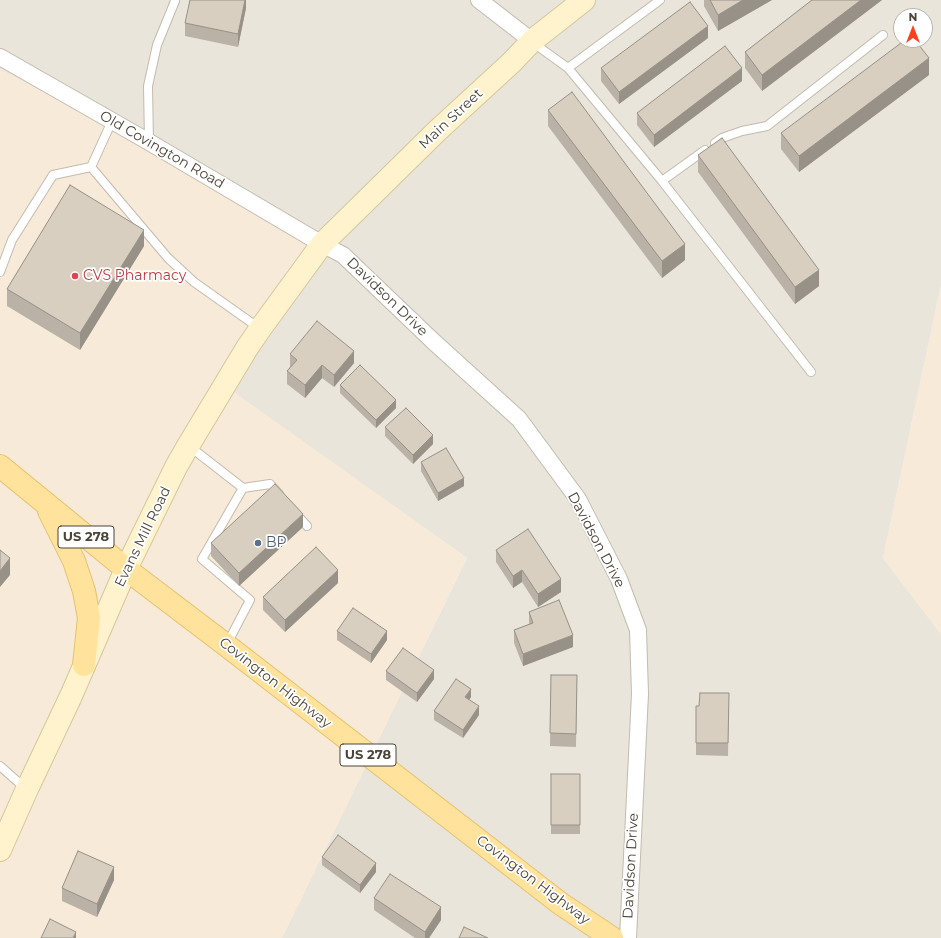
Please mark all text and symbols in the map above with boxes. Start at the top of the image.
north arrow [893,8,933,48]
text: N [909,10,917,24]
street label: Main Street [416,85,486,153]
street label: Old Covington Road [97,107,227,193]
street label: Davidson Drive [343,254,431,340]
place label: CVS Pharmacy [83,268,186,284]
marker: CVS Pharmacy [70,271,80,281]
street label: Evans Mill Road [111,484,175,590]
street label: Davidson Drive [564,489,628,591]
road number: US 278 [58,526,114,548]
place label: BP [266,535,287,551]
marker: BP [253,538,263,548]
street label: Covington Highway [216,634,334,732]
road number: US 278 [340,744,396,766]
street label: Davidson Drive [620,813,642,919]
street label: Covington Highway [473,832,593,928]

